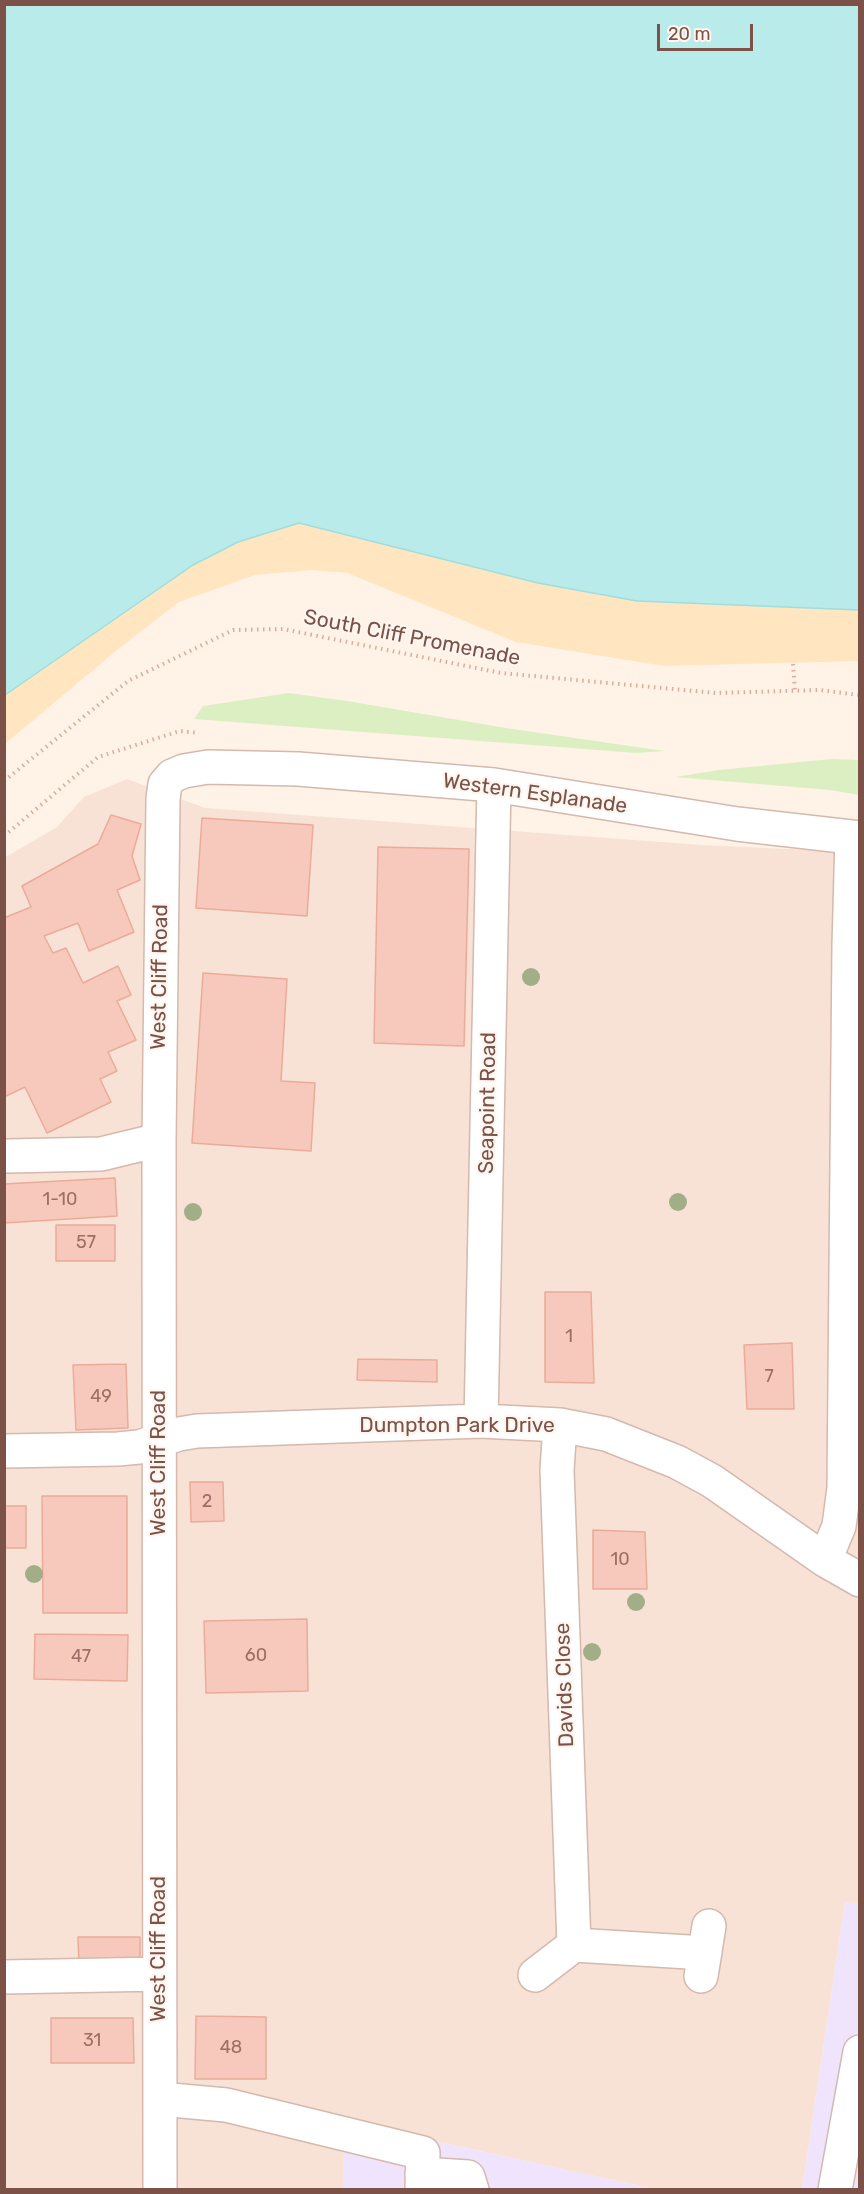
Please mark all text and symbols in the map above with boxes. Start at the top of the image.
scale bar [660,12,756,50]
text: 20 m [668,23,710,45]
street label: South Cliff Promenade [302,605,522,671]
street label: Western Esplanade [441,769,629,819]
street label: West Cliff Road [146,904,174,1050]
street label: Seapoint Road [474,1032,502,1174]
house number: 1-10 [43,1189,77,1211]
house number: 57 [76,1232,96,1254]
house number: 1 [565,1326,573,1348]
house number: 7 [764,1366,774,1388]
house number: 49 [90,1386,112,1408]
street label: West Cliff Road [146,1390,172,1536]
street label: Dumpton Park Drive [359,1413,555,1439]
house number: 2 [202,1491,212,1513]
house number: 10 [610,1549,630,1571]
street label: Davids Close [550,1622,580,1748]
house number: 60 [245,1645,267,1667]
house number: 47 [71,1646,91,1668]
street label: West Cliff Road [146,1876,172,2022]
house number: 31 [83,2030,101,2052]
house number: 48 [220,2037,242,2059]

